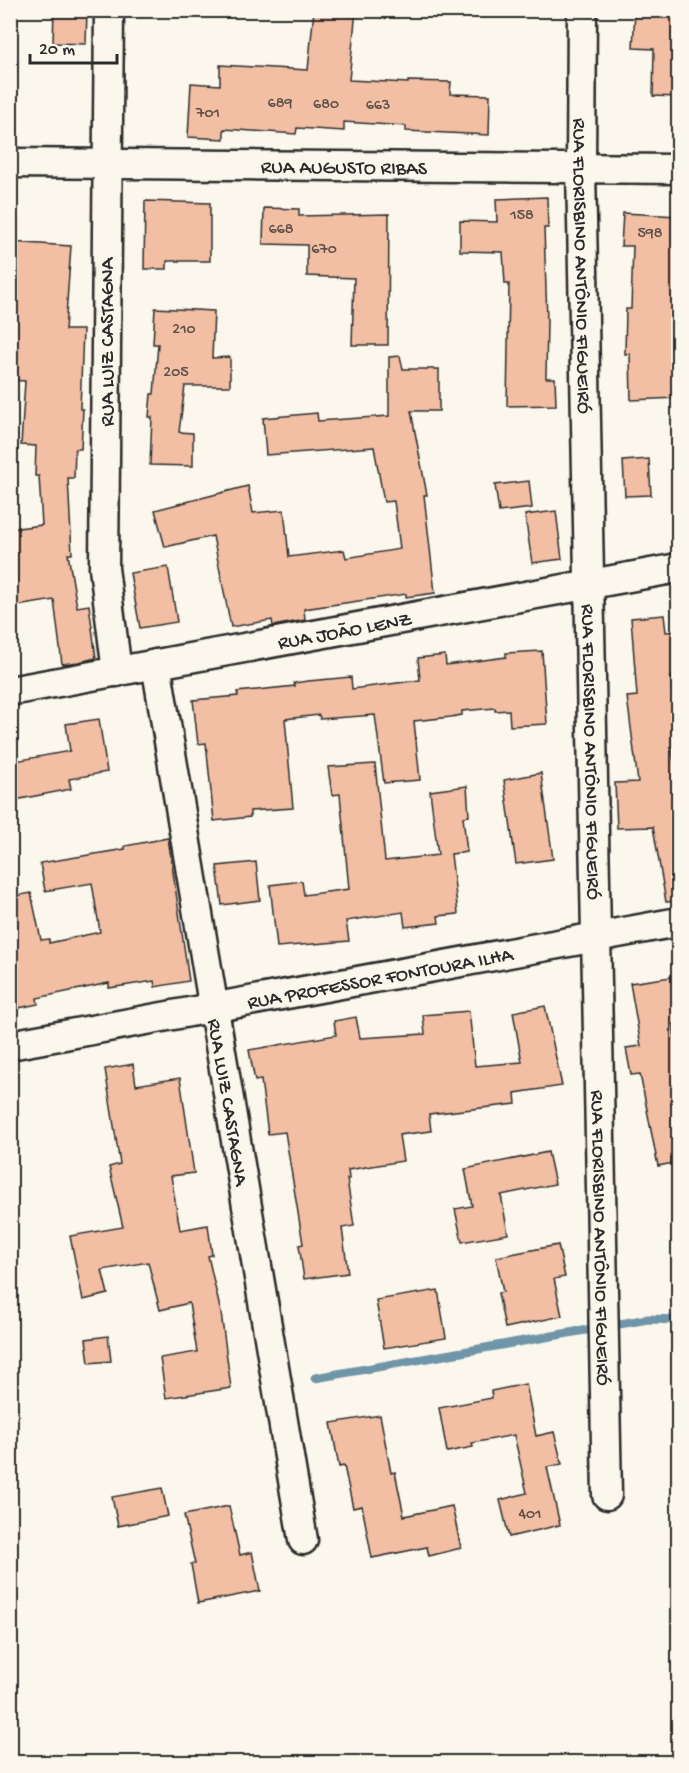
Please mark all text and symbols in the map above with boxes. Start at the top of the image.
scale bar [30,27,117,65]
text: 20 m [39,40,75,61]
house number: 689 [268,95,292,114]
house number: 680 [313,96,339,115]
house number: 663 [366,97,390,116]
house number: 701 [195,105,220,124]
street label: RUA FLORISBINO ANTÔNIO FIGUEIRÓ [566,118,594,414]
street label: RUA AUGUSTO RIBAS [261,157,428,182]
house number: 158 [509,207,534,226]
house number: 668 [269,221,294,240]
house number: 598 [637,225,663,244]
house number: 670 [311,241,337,260]
street label: RUA LUIZ CASTAGNA [98,256,121,426]
house number: 210 [172,321,196,340]
house number: 205 [163,364,189,383]
street label: RUA FLORISBINO ANTÔNIO FIGUEIRÓ [575,604,603,900]
street label: RUA JOÃO LENZ [276,609,415,656]
street label: RUA PROFESSOR FONTOURA ILHA [246,944,516,1016]
street label: RUA LUIZ CASTAGNA [201,1017,252,1189]
street label: RUA FLORISBINO ANTÔNIO FIGUEIRÓ [584,1090,613,1386]
house number: 401 [518,1506,542,1525]

